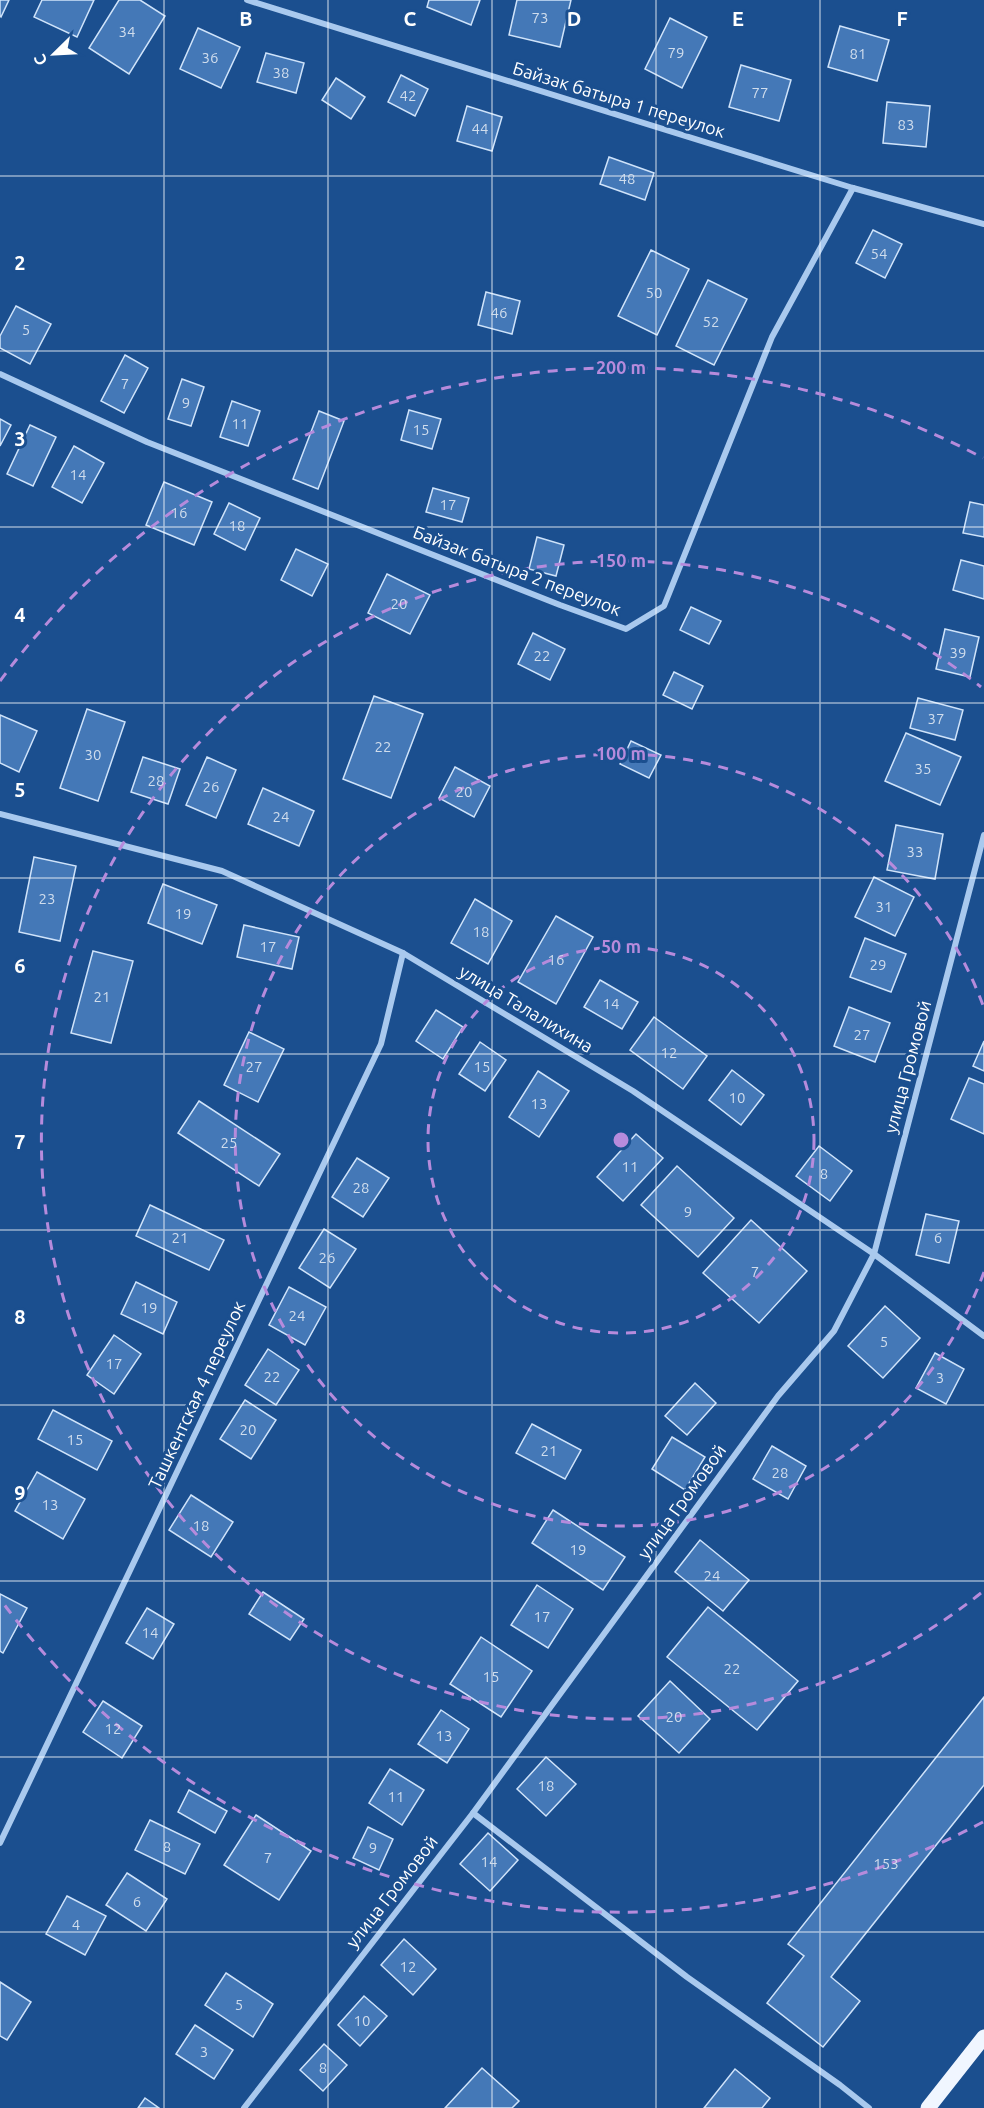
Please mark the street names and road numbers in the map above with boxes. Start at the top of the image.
street label: Байзак батыра 1 переулок [511,57,728,141]
street label: Байзак батыра 2 переулок [411,521,624,619]
street label: улица Талалихина [456,960,597,1056]
street label: улица Громовой [880,998,934,1135]
street label: Ташкентская 4 переулок [144,1297,248,1492]
street label: улица Громовой [633,1440,729,1563]
street label: улица Громовой [341,1831,441,1951]

